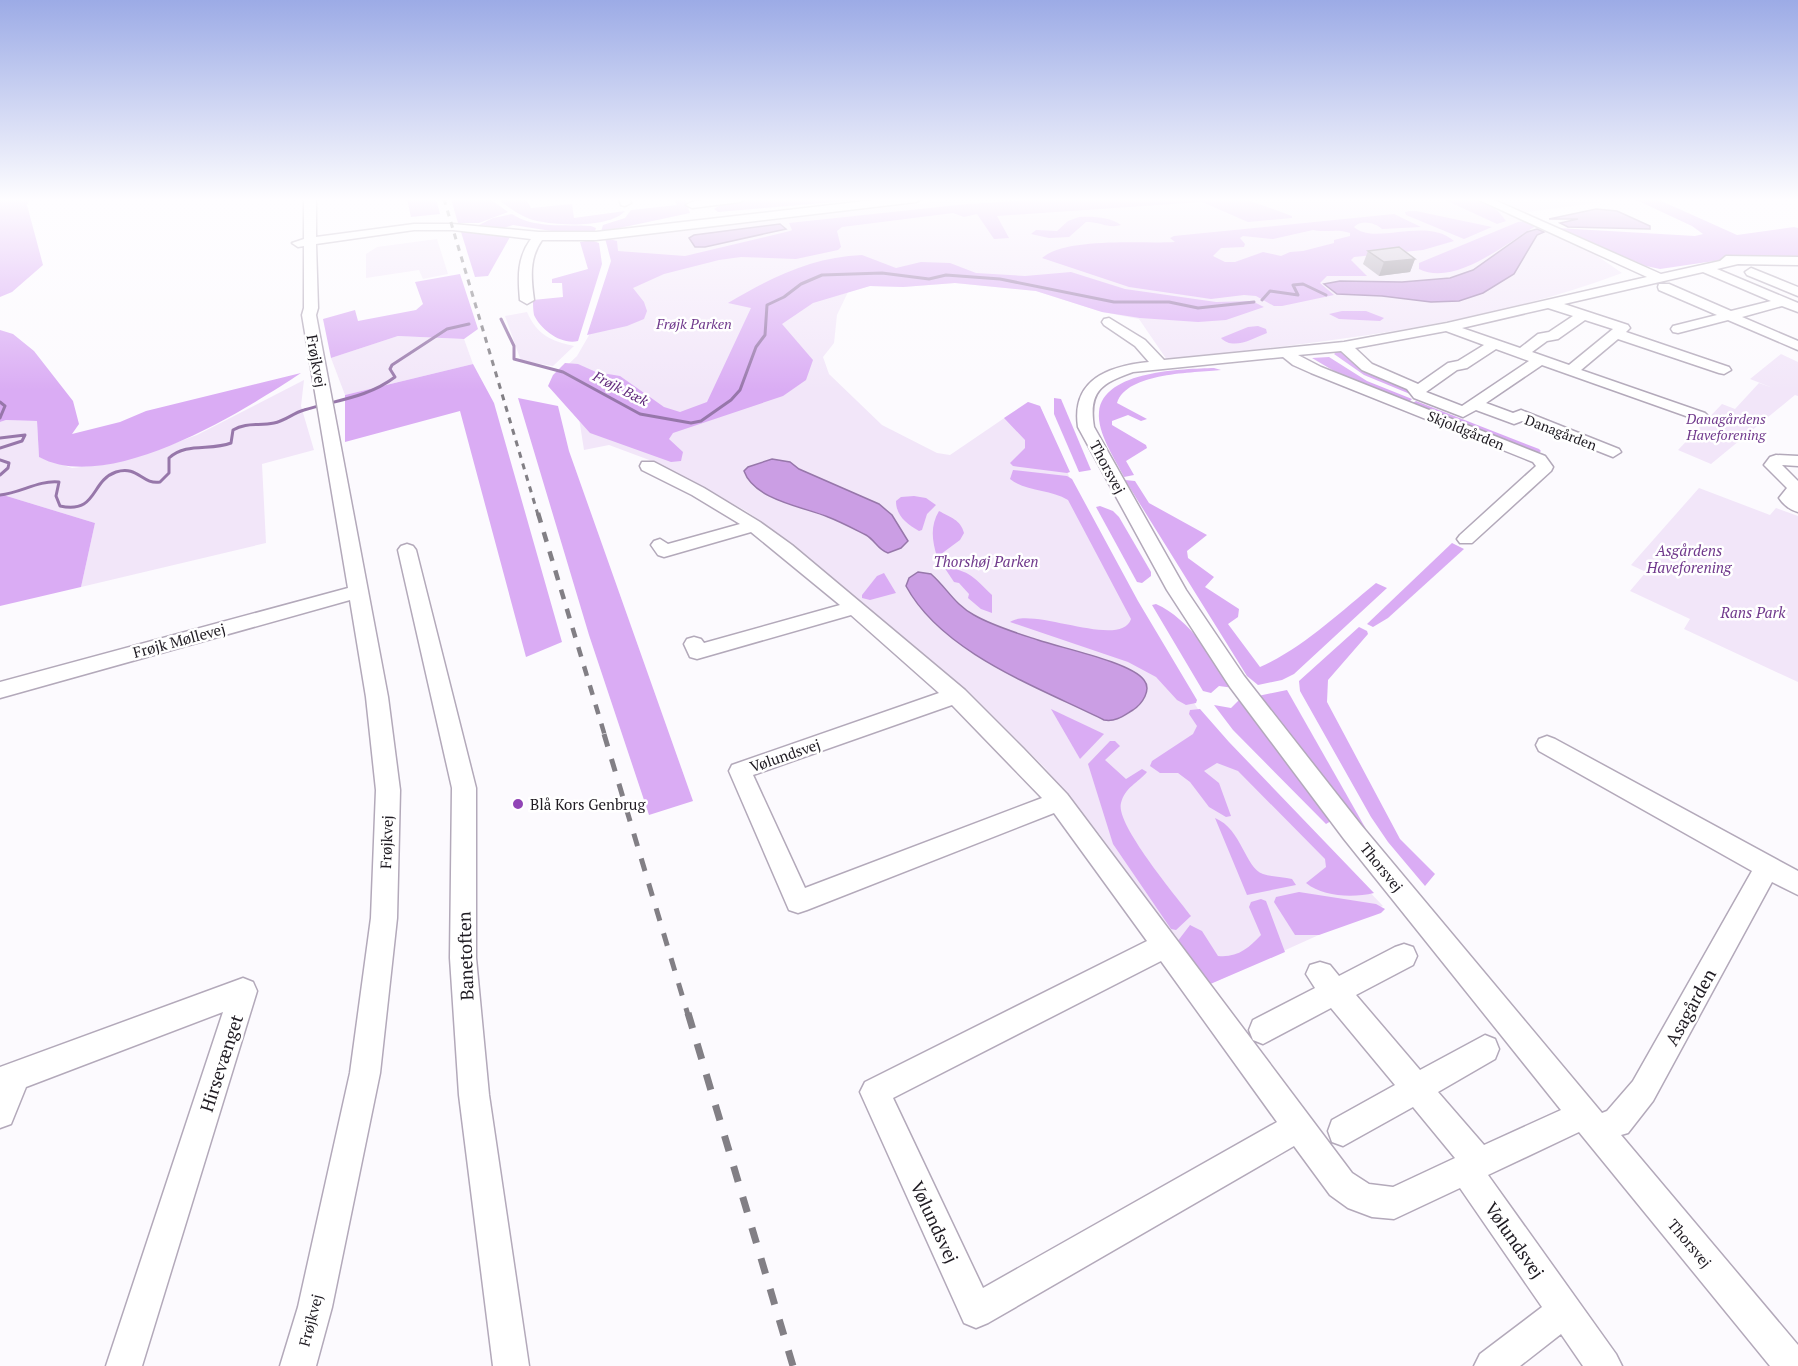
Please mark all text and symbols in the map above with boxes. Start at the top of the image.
park label: Frøjk Parken [655,314,732,333]
street label: Frøjkvej [303,333,331,389]
water label: Frøjk Bæk [589,366,652,410]
street label: Skjoldgården [1425,406,1508,454]
park label: Danagårdens Haveforening [1685,409,1767,444]
street label: Danagården [1522,410,1600,455]
street label: Thorsvej [1086,437,1130,497]
park label: Asgårdens Haveforening [1646,540,1733,577]
park label: Thorshøj Parken [933,551,1039,571]
park label: Rans Park [1719,602,1786,622]
street label: Frøjk Møllevej [131,618,227,662]
street label: Vølundsvej [747,734,823,776]
place label: Blå Kors Genbrug [530,794,646,814]
marker: Blå Kors Genbrug [511,797,525,811]
street label: Frøjkvej [375,815,397,869]
street label: Thorsvej [1356,838,1408,896]
street label: Banetoften [451,911,479,1001]
street label: Asagården [1659,964,1721,1050]
street label: Hirsevænget [194,1011,248,1115]
street label: Vølundsvej [906,1177,964,1267]
street label: Vølundsvej [1480,1197,1550,1283]
street label: Thorsvej [1664,1214,1716,1272]
street label: Frøjkvej [293,1292,327,1348]

